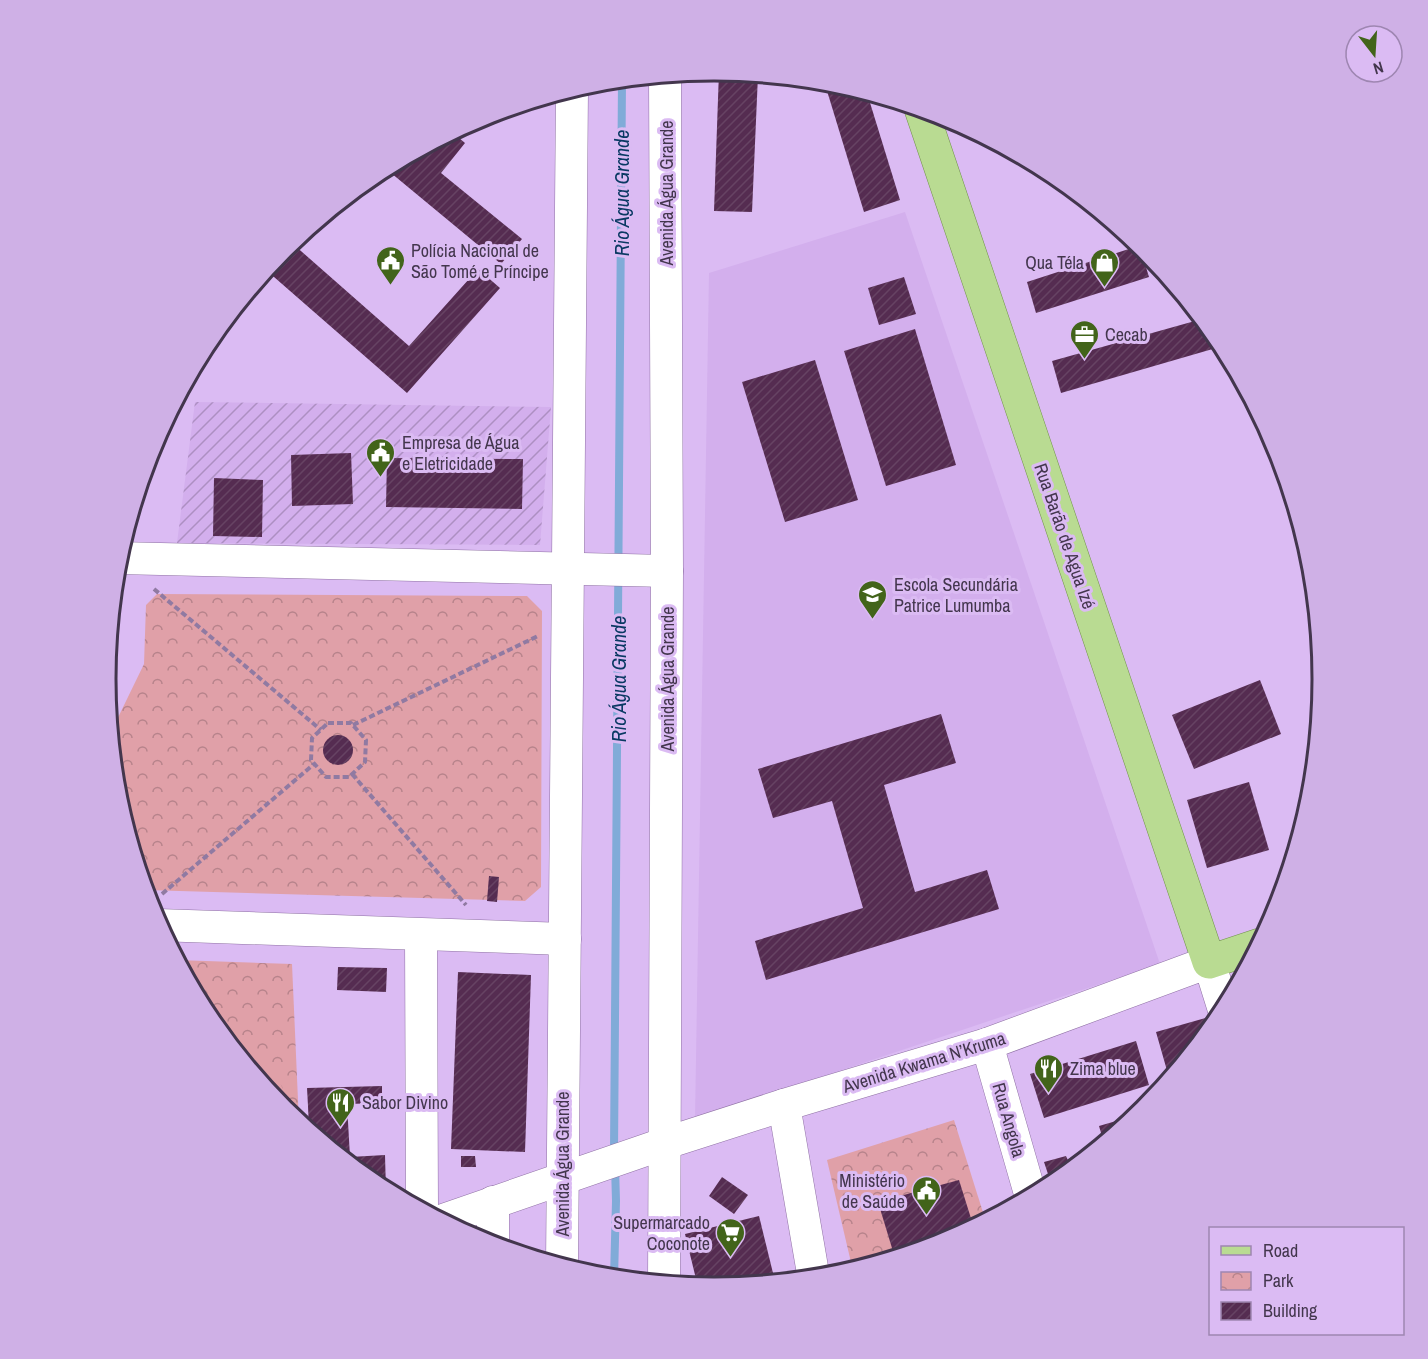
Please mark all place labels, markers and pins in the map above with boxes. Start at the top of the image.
place label: Polícia Nacional de São Tomé e Príncipe [411,238,549,284]
public building icon: Polícia Nacional de São Tomé e Príncipe [374,244,406,286]
shop icon: Qua Téla [1089,246,1121,288]
place label: Qua Téla [1025,250,1084,275]
office icon: Cecab [1068,318,1100,360]
place label: Cecab [1105,322,1148,347]
place label: Empresa de Água e Eletricidade [402,430,519,476]
public building icon: Empresa de Água e Eletricidade [365,436,397,478]
place label: Escola Secundária Patrice Lumumba [894,572,1018,618]
school or university icon: Escola Secundária Patrice Lumumba [857,578,889,620]
restaurant icon: Zima blue [1033,1052,1065,1094]
place label: Zima blue [1070,1056,1136,1081]
restaurant icon: Sabor Divino [325,1086,357,1128]
place label: Sabor Divino [362,1090,448,1115]
place label: Ministério de Saúde [839,1168,905,1214]
public building icon: Ministério de Saúde [910,1174,942,1216]
place label: Supermarcado Coconote [613,1210,710,1256]
supermarket icon: Supermarcado Coconote [715,1216,747,1258]

